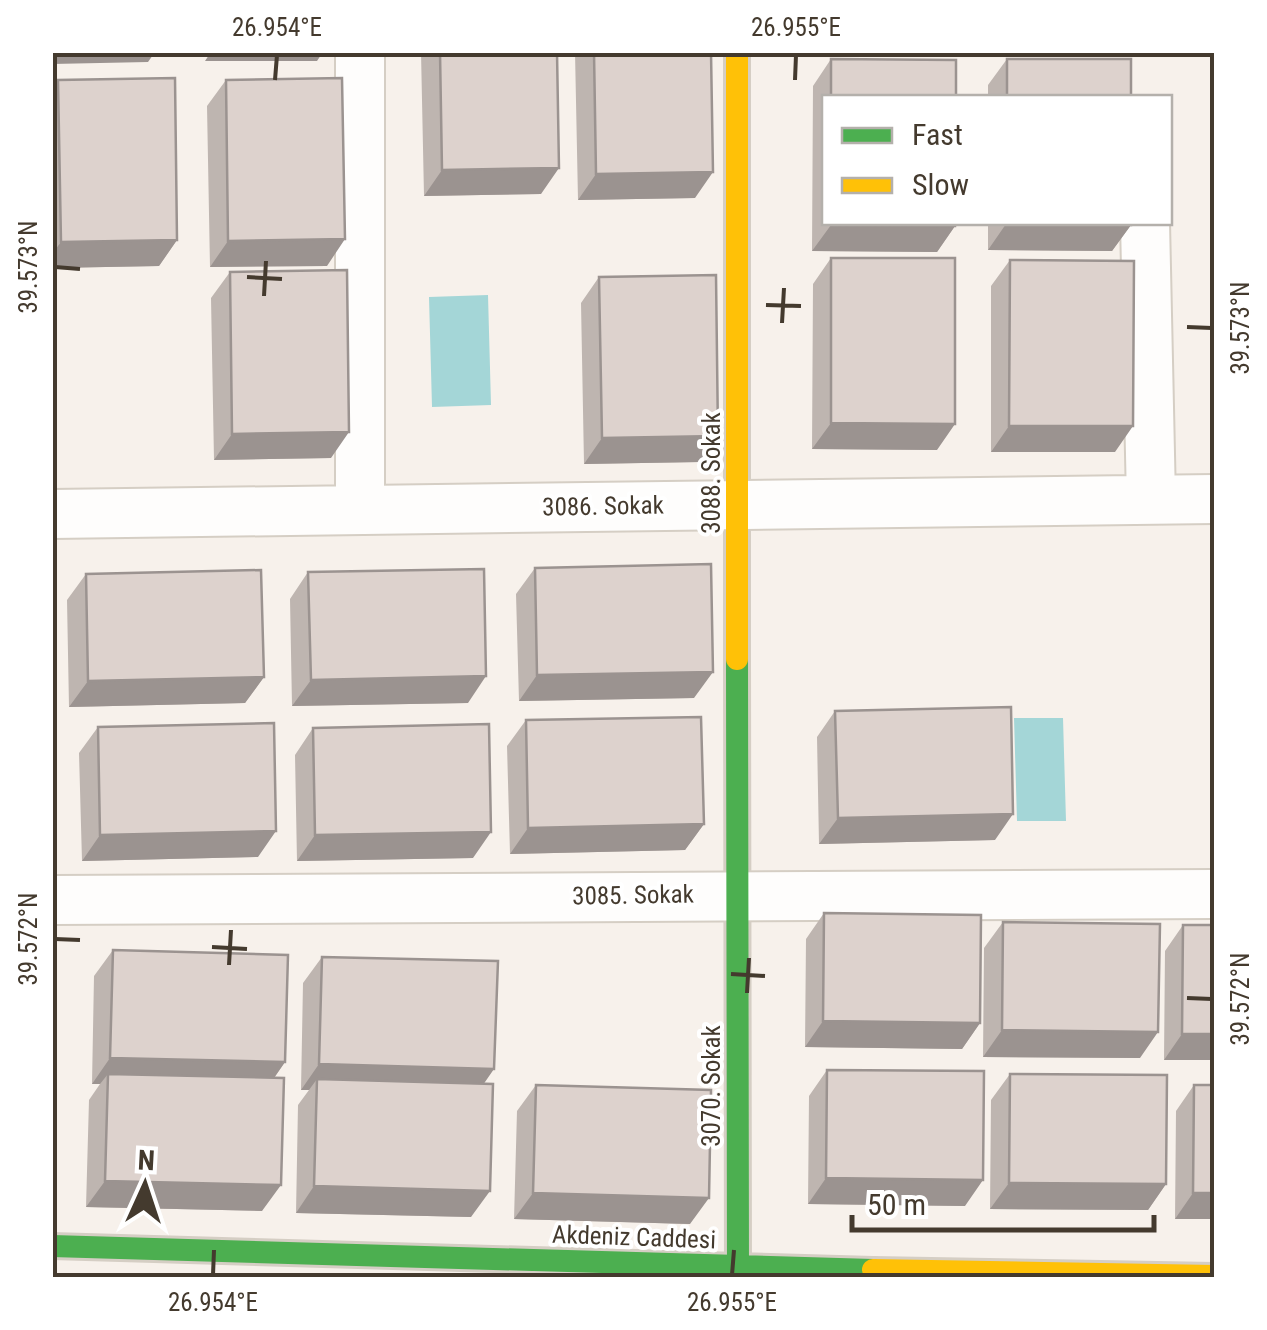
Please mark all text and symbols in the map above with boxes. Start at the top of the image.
text: 26.954°E [232,13,322,42]
text: 26.955°E [751,13,841,42]
legend [822,95,1172,225]
text: Fast [912,117,963,152]
text: Slow [912,167,969,202]
text: 39.573°N [14,220,43,314]
text: 39.573°N [1226,281,1255,375]
street label: 3088. Sokak [697,411,726,534]
street label: 3086. Sokak [542,490,665,522]
street label: 3085. Sokak [572,879,695,911]
text: 39.572°N [14,892,43,986]
text: 39.572°N [1226,952,1255,1046]
street label: 3070. Sokak [697,1024,726,1147]
north arrow [95,1135,195,1235]
text: N [137,1144,156,1177]
scale bar [852,1170,1154,1232]
text: 50 m [867,1187,926,1222]
street label: Akdeniz Caddesi [552,1220,716,1254]
text: 26.954°E [168,1288,258,1317]
text: 26.955°E [687,1288,777,1317]

